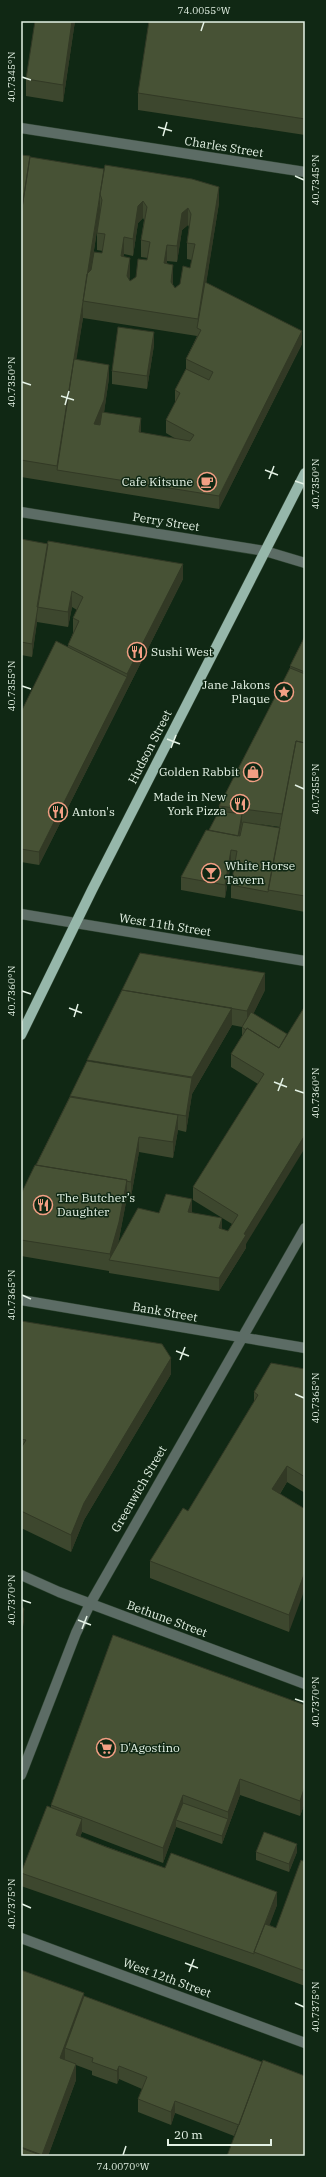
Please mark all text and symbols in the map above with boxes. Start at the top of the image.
text: 74.0055°W [177,4,231,17]
text: 40.7345°N [5,51,18,103]
street label: Charles Street [184,133,265,160]
text: 40.7345°N [309,154,322,206]
text: 40.7350°N [5,356,18,408]
text: 40.7350°N [309,458,322,510]
cafe icon: Cafe Kitsune [196,471,218,493]
place label: Cafe Kitsune [122,474,193,489]
street label: Perry Street [132,509,201,534]
restaurant icon: Sushi West [126,641,148,663]
place label: Sushi West [151,644,213,659]
text: 40.7355°N [5,660,18,712]
place label: Jane Jakons Plaque [202,677,270,706]
place icon: Jane Jakons Plaque [273,681,295,703]
street label: Hudson Street [124,707,175,786]
shop icon: Golden Rabbit [242,761,264,783]
text: 40.7355°N [309,763,322,815]
place label: Golden Rabbit [159,764,239,779]
place label: Made in New York Pizza [153,789,227,818]
restaurant icon: Made in New York Pizza [229,793,251,815]
restaurant icon: Anton's [47,801,69,823]
place label: Anton's [72,804,115,819]
place label: White Horse Tavern [225,858,295,887]
bar icon: White Horse Tavern [200,862,222,884]
street label: West 11th Street [118,910,212,939]
text: 40.7360°N [5,965,18,1017]
text: 40.7360°N [309,1067,322,1119]
place label: The Butcher’s Daughter [57,1190,135,1219]
restaurant icon: The Butcher’s Daughter [32,1194,54,1216]
text: 40.7365°N [5,1269,18,1321]
street label: Bank Street [131,1298,199,1325]
text: 40.7365°N [309,1372,322,1424]
street label: Greenwich Street [108,1443,169,1535]
text: 40.7370°N [5,1574,18,1626]
street label: Bethune Street [125,1597,209,1640]
text: 40.7370°N [309,1676,322,1728]
supermarket icon: D'Agostino [95,1737,117,1759]
place label: D'Agostino [120,1740,180,1755]
text: 40.7375°N [5,1878,18,1930]
street label: West 12th Street [121,1955,213,2000]
text: 40.7375°N [309,1981,322,2033]
scale bar [168,2121,271,2147]
text: 20 m [174,2127,203,2142]
text: 74.0070°W [96,2160,150,2173]

